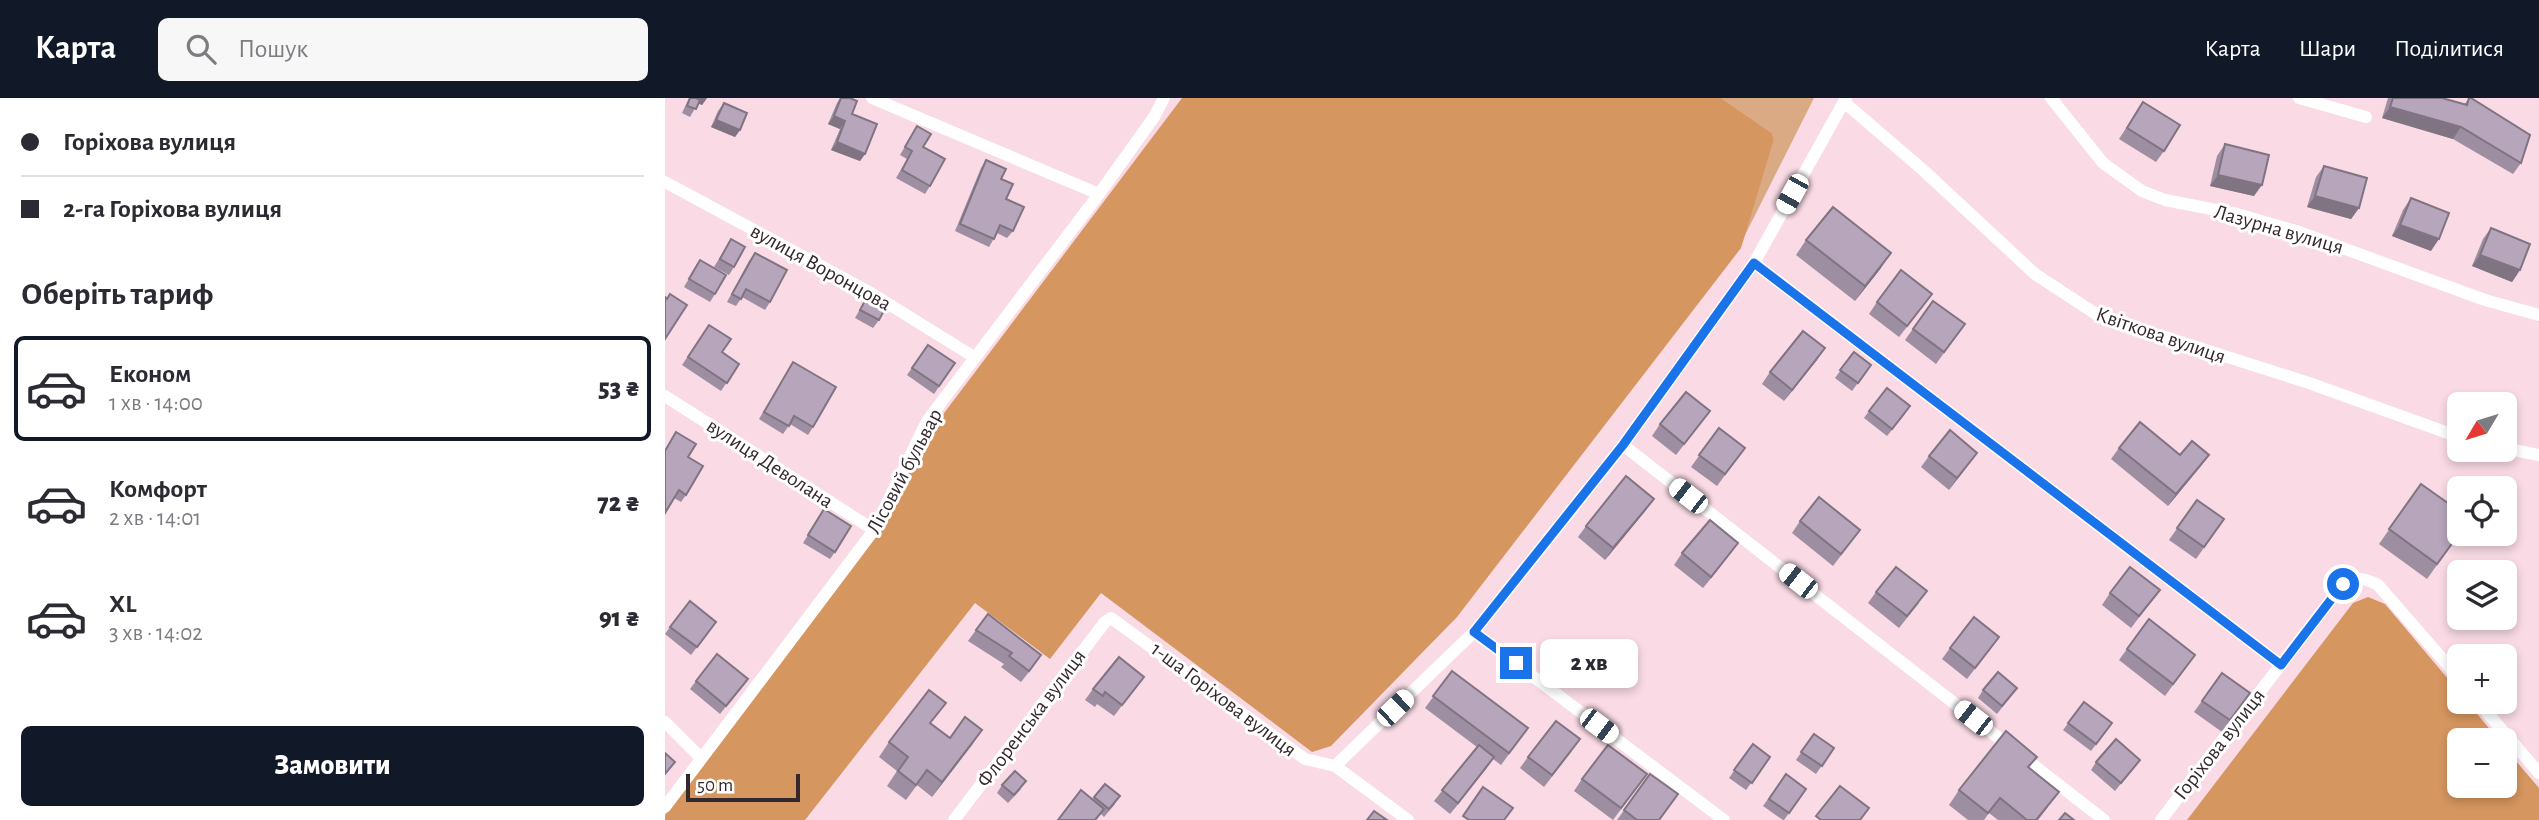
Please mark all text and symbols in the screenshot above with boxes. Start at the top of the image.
search box [158,18,648,81]
icon: search [182,30,220,68]
text: Карта [35,32,116,65]
text: Пошук [238,36,308,62]
text: Карта [2204,37,2261,61]
text: Шари [2299,37,2356,61]
text: Поділитися [2394,37,2504,61]
text: Горіхова вулиця [63,129,236,155]
car [1773,171,1812,217]
text: 2-га Горіхова вулиця [63,196,282,222]
street label: Лазурна вулиця [2212,201,2346,258]
street label: вулиця Воронцова [747,220,895,315]
text: Оберіть тариф [21,278,213,310]
street label: Квіткова вулиця [2093,303,2228,367]
icon: car [25,357,88,420]
text: Економ [109,361,191,387]
text: 53 ₴ [598,375,640,401]
text: 1 хв · 14:00 [109,392,203,415]
north arrow [2447,392,2517,462]
map controls [2447,392,2517,798]
street label: Лісовий бульвар [863,405,946,537]
street label: вулиця Деволана [703,415,837,512]
icon: car [25,472,88,535]
car [1665,475,1712,517]
text: Комфорт [109,476,207,502]
button: locate [2447,476,2517,546]
text: 72 ₴ [597,490,640,516]
text: 2 хв · 14:01 [109,507,201,530]
car [1775,560,1822,602]
button: layers [2447,560,2517,630]
route start [2327,568,2359,600]
icon: car [25,587,88,650]
text: XL [109,591,136,617]
text: 91 ₴ [599,605,640,631]
text: 3 хв · 14:02 [109,622,203,645]
street label: 1-ша Горіхова вулиця [1147,638,1300,761]
callout: 2 хв [1541,638,1638,688]
button: + [2447,644,2517,714]
street label: Флоренська вулиця [973,646,1090,791]
route end [1500,647,1532,679]
text: 2 хв [1571,652,1607,675]
street label: Горіхова вулиця [2170,685,2269,804]
car [1373,686,1418,730]
car [1950,697,1997,739]
car [1576,705,1623,747]
button: Замовити [21,726,644,806]
button: − [2447,728,2517,798]
scale bar [686,771,800,803]
text: 50 m [697,776,733,795]

